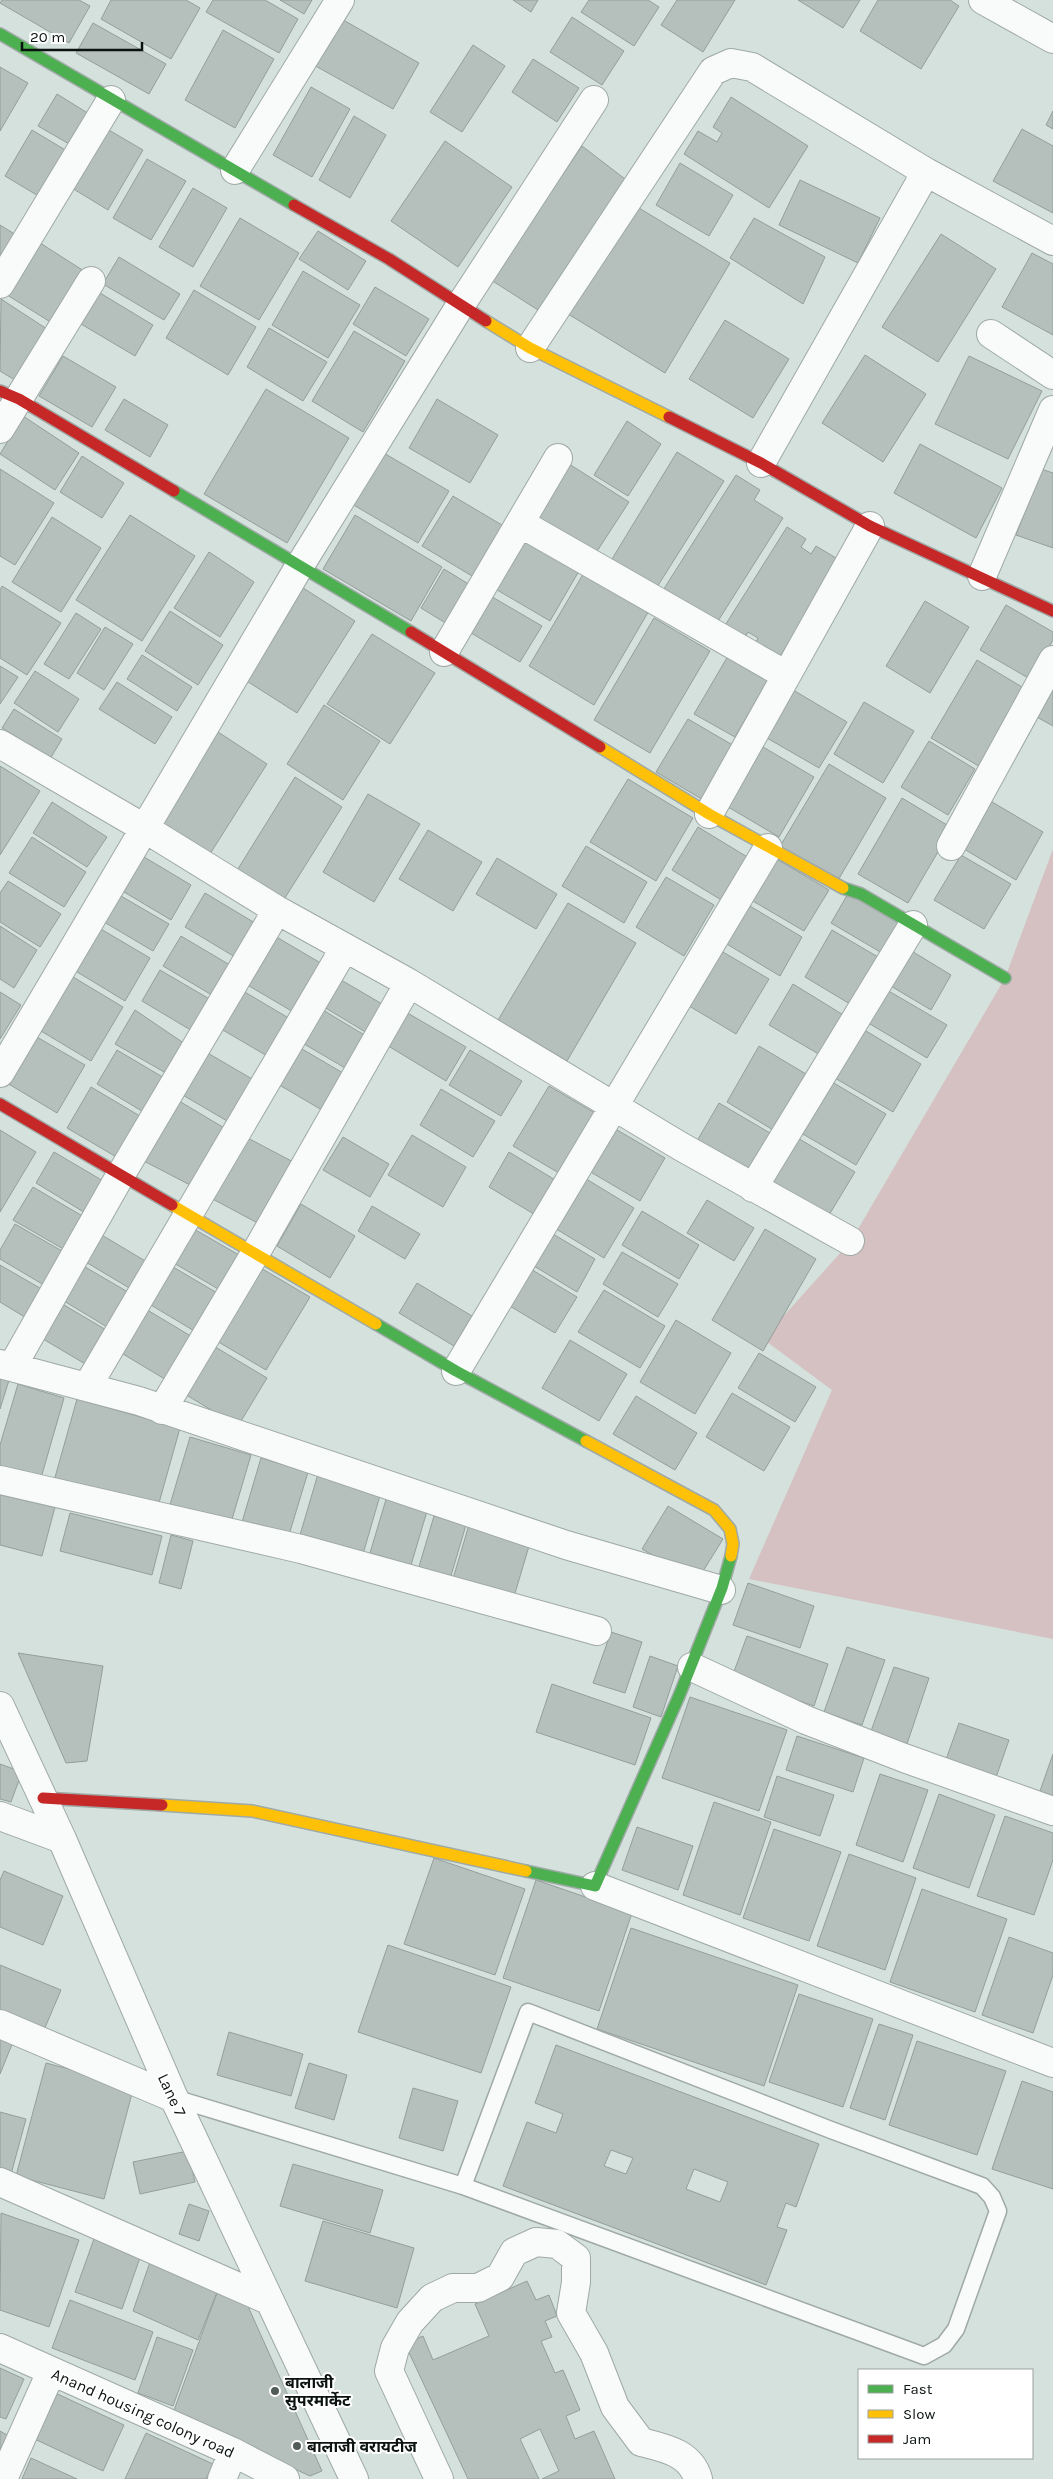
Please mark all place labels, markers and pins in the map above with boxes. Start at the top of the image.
place label: बालाजी सुपरमार्केट [285,2373,351,2411]
marker: बालाजी सुपरमार्केट [269,2385,281,2397]
place label: बालाजी वरायटीज [307,2437,417,2456]
marker: बालाजी वरायटीज [291,2440,303,2452]

